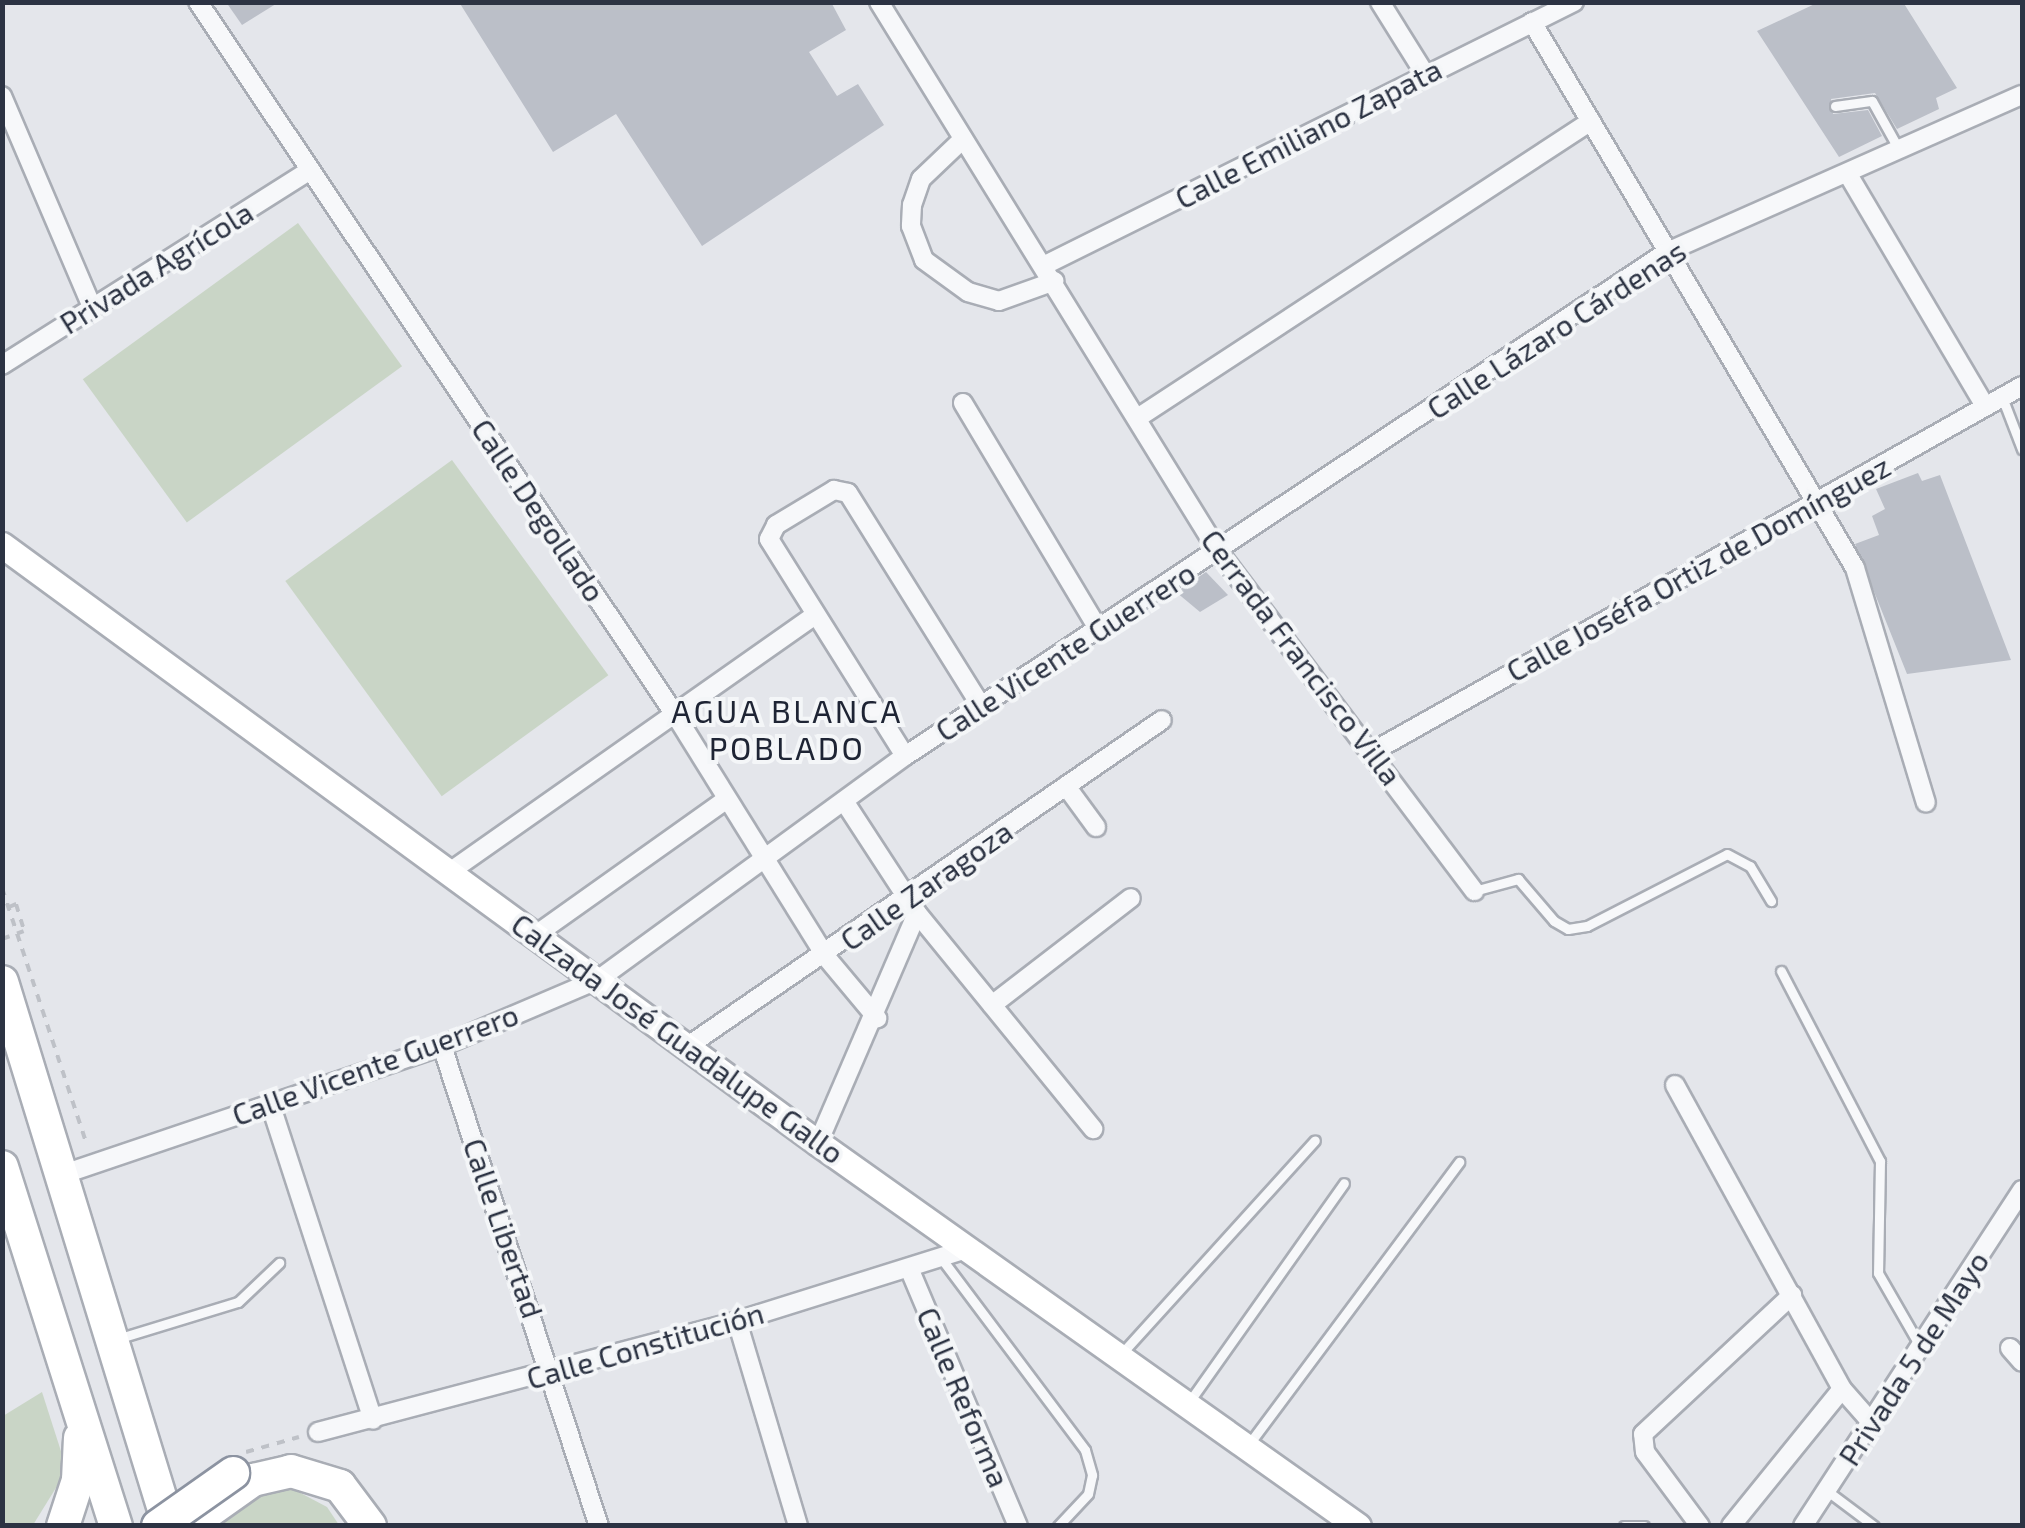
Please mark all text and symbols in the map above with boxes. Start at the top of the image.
street label: Calle Emiliano Zapata [1169,50,1447,216]
street label: Privada Agrícola [53,193,259,341]
street label: Calle Lázaro Cárdenas [1420,232,1692,426]
street label: Calle Degollado [465,412,613,608]
street label: Calle Joséfa Ortiz de Domínguez [1500,447,1896,689]
street label: Cerrada Francisco Villa [1194,522,1410,792]
street label: Calle Vicente Guerrero [928,553,1202,749]
district label: AGUA BLANCA POBLADO [671,692,903,767]
street label: Calle Zaragoza [833,812,1019,958]
street label: Calzada José Guadalupe Gallo [505,905,851,1171]
street label: Calle Vicente Guerrero [227,995,523,1133]
street label: Calle Libertad [456,1134,552,1322]
street label: Privada 5 de Mayo [1830,1244,1996,1472]
street label: Calle Constitución [522,1294,768,1396]
street label: Calle Reforma [910,1302,1018,1492]

